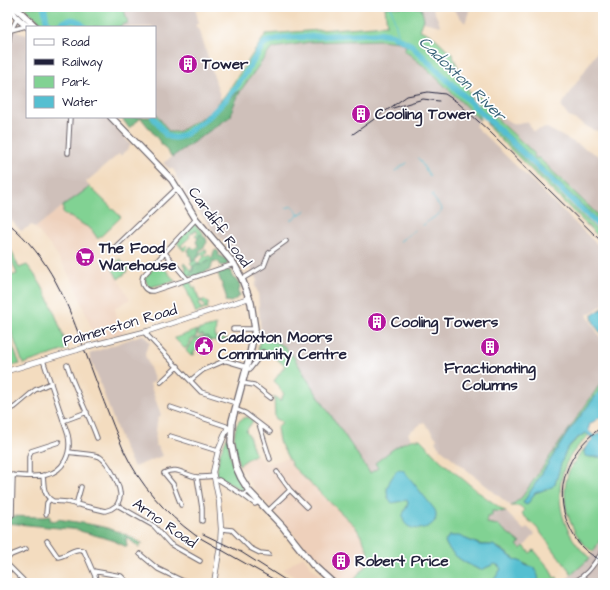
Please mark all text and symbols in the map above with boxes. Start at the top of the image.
legend [26,26,156,118]
water label: Cadoxton River [414,31,512,128]
text: Road [62,34,90,51]
building icon: Tower [177,53,199,75]
text: Railway [62,54,103,72]
place label: Tower [201,54,249,75]
text: Park [62,74,90,91]
text: Water [62,94,98,111]
building icon: Cooling Tower [350,103,372,125]
place label: Cooling Tower [375,104,475,127]
street label: Cardiff Road [183,183,256,272]
place label: The Food Warehouse [98,238,176,276]
supermarket icon: The Food Warehouse [74,246,96,268]
street label: Palmerston Road [61,299,180,352]
building icon: Cooling Towers [366,311,388,333]
place label: Cooling Towers [391,312,499,335]
place label: Cadoxton Moors Community Centre [218,327,347,366]
public building icon: Cadoxton Moors Community Centre [193,335,215,357]
building icon: Fractionating Columns [479,336,501,358]
place label: Fractionating Columns [444,358,536,396]
street label: Arno Road [128,494,201,553]
building icon: Robert Price [330,550,352,572]
place label: Robert Price [355,551,449,572]

